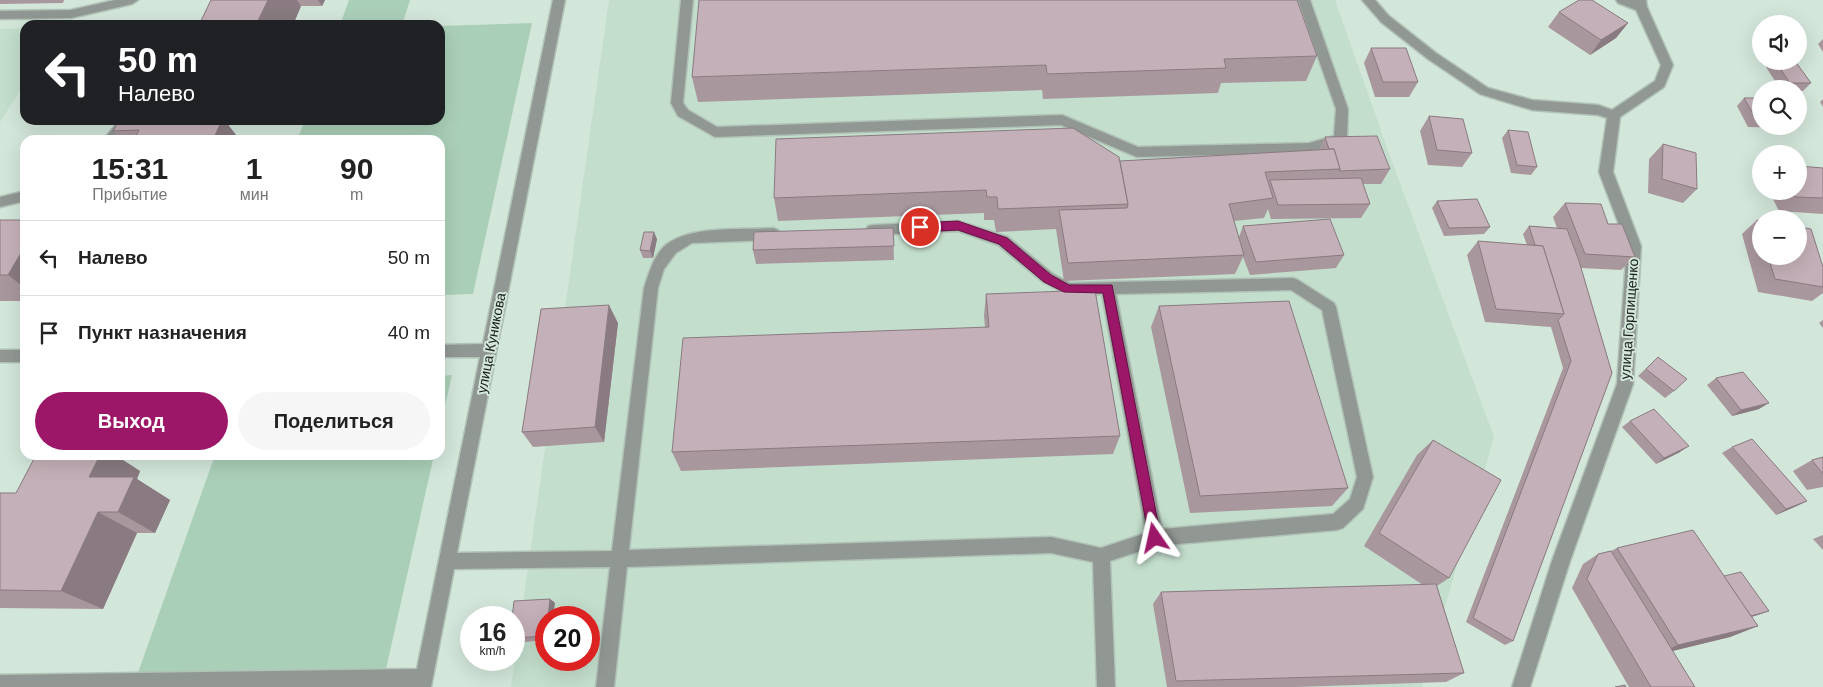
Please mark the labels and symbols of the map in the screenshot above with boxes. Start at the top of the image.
pin [899,206,941,248]
street label: улица Горпищенко [1617,258,1641,380]
street label: улица Куникова [473,291,509,395]
position arrow [1128,511,1180,563]
speed limit sign: 20 [535,606,600,671]

